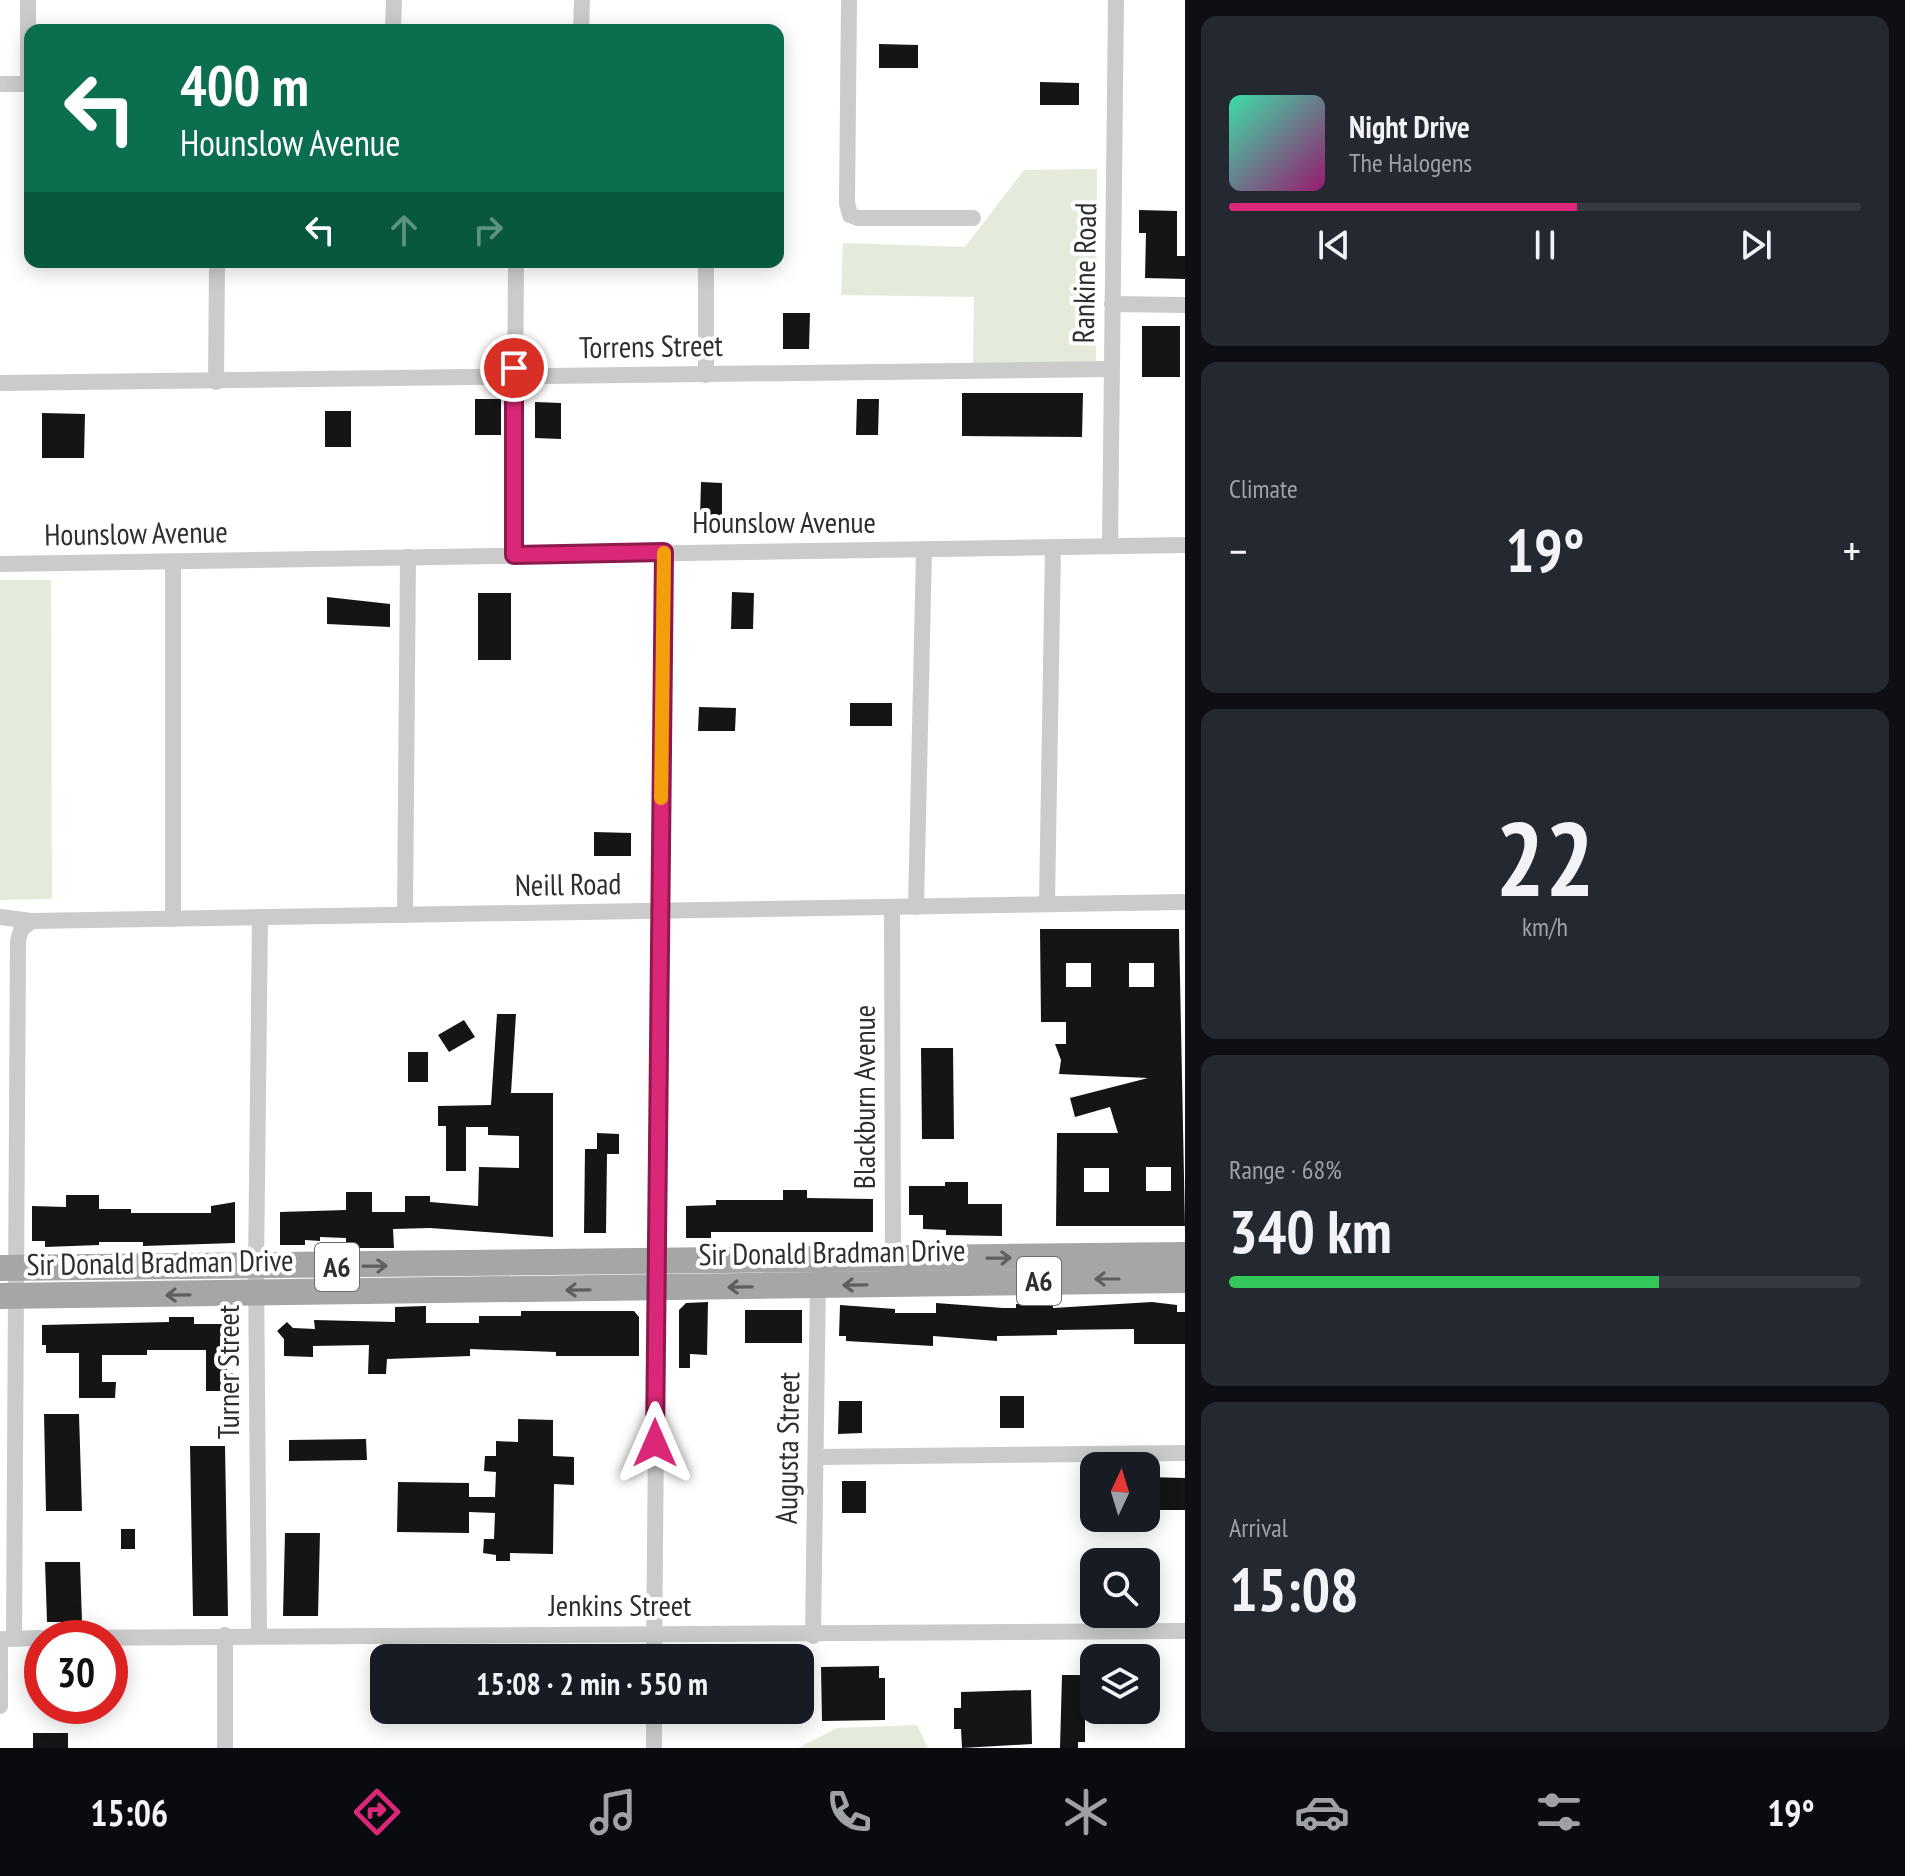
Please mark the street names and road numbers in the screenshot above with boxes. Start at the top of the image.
street label: Rankine Road [1063,202,1104,344]
street label: Torrens Street [579,325,724,366]
street label: Hounslow Avenue [692,502,876,541]
street label: Hounslow Avenue [44,511,228,554]
street label: Neill Road [514,863,622,904]
street label: Blackburn Avenue [844,1005,883,1189]
street label: Sir Donald Bradman Drive [698,1230,966,1273]
street label: Sir Donald Bradman Drive [26,1240,294,1283]
road number: A6 [315,1243,359,1291]
road number: A6 [1017,1257,1061,1305]
street label: Turner Street [208,1304,247,1439]
street label: Augusta Street [766,1371,807,1524]
street label: Jenkins Street [548,1585,692,1624]

